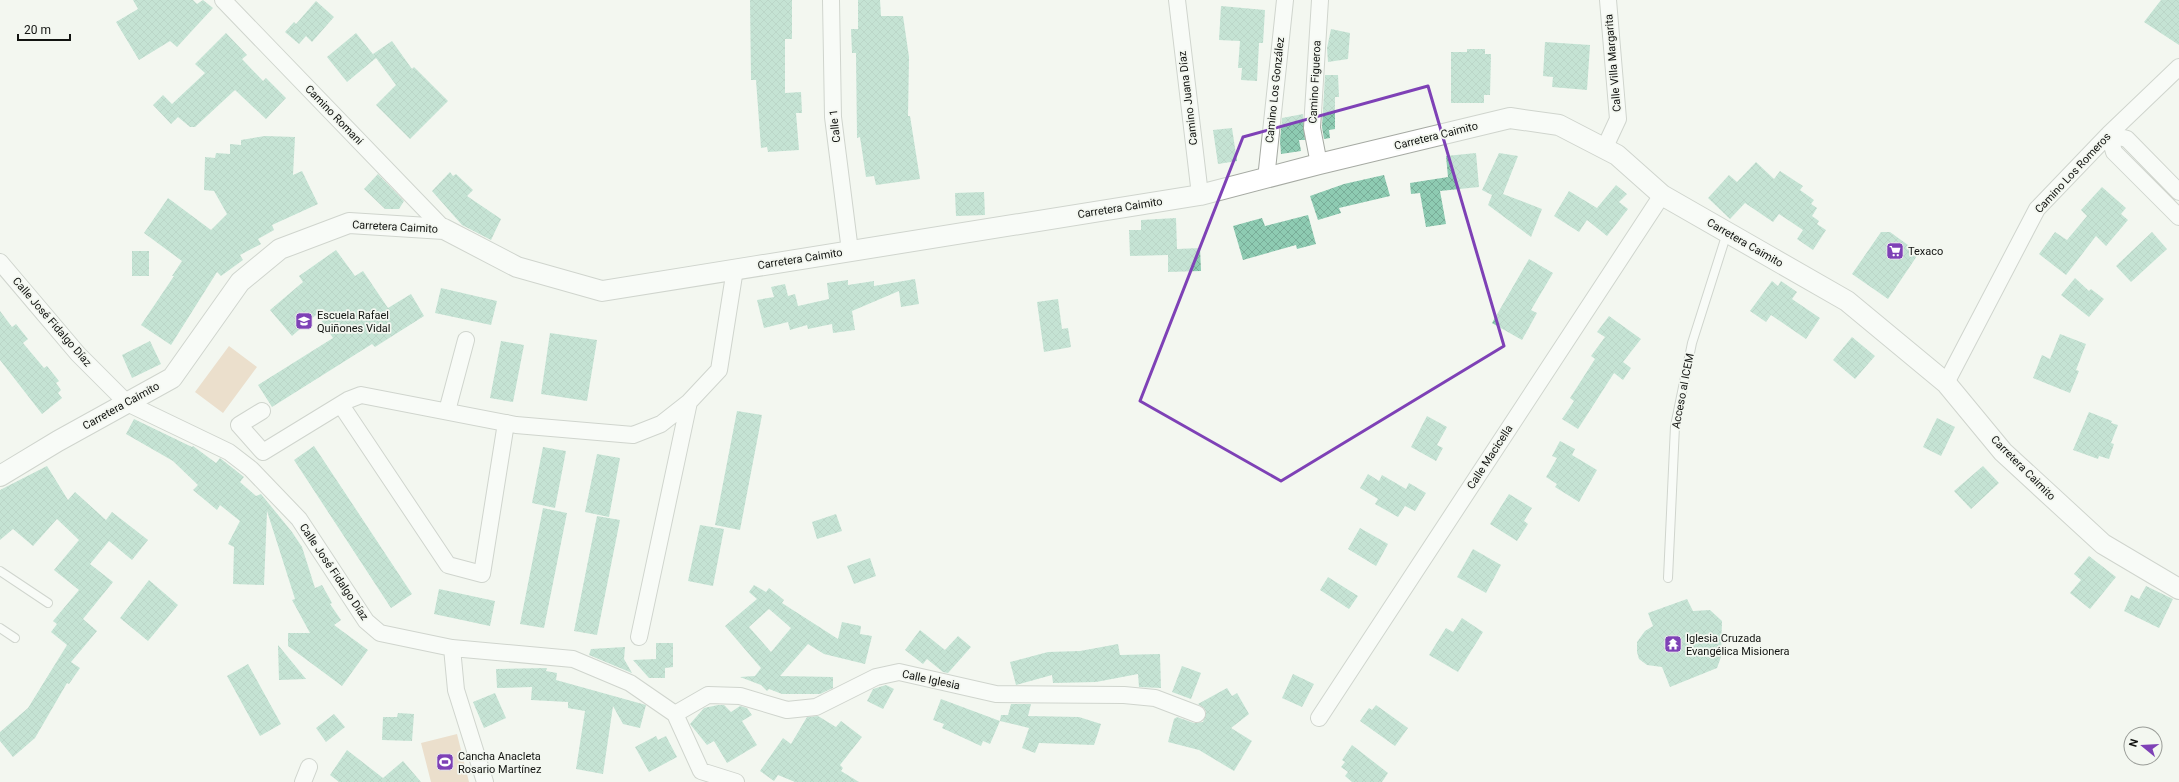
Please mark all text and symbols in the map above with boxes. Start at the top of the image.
street label: Calle Villa Margarita [1602,14,1624,112]
scale bar [18,16,70,42]
text: 20 m [24,23,51,37]
street label: Camino Los González [1263,36,1287,144]
street label: Camino Figueroa [1306,40,1324,124]
street label: Camino Juana Díaz [1176,50,1200,146]
street label: Camino Romani [302,82,366,148]
street label: Calle 1 [827,109,843,143]
street label: Carretera Caimito [1393,119,1479,153]
street label: Camino Los Romeros [2032,130,2114,216]
street label: Carretera Caimito [1077,195,1163,221]
street label: Carretera Caimito [1705,216,1785,270]
street label: Carretera Caimito [352,218,438,236]
supermarket icon: Texaco [1885,241,1905,261]
place label: Texaco [1908,245,1943,258]
street label: Carretera Caimito [757,246,843,272]
street label: Calle José Fidalgo Díaz [10,275,95,370]
place label: Escuela Rafael Quiñones Vidal [317,309,391,335]
school or university icon: Escuela Rafael Quiñones Vidal [294,311,314,331]
street label: Acceso al ICEM [1669,352,1697,430]
street label: Carretera Caimito [80,379,162,433]
street label: Calle Macicella [1464,422,1516,492]
street label: Carretera Caimito [1988,433,2058,503]
street label: Calle José Fidalgo Díaz [297,521,372,623]
place label: Iglesia Cruzada Evangélica Misionera [1686,632,1790,658]
temple icon: Iglesia Cruzada Evangélica Misionera [1663,634,1683,654]
street label: Calle Iglesia [901,668,961,693]
north arrow [2123,726,2163,766]
text: N [2127,737,2141,749]
place label: Cancha Anacleta Rosario Martínez [458,750,542,776]
sports icon: Cancha Anacleta Rosario Martínez [435,752,455,772]

